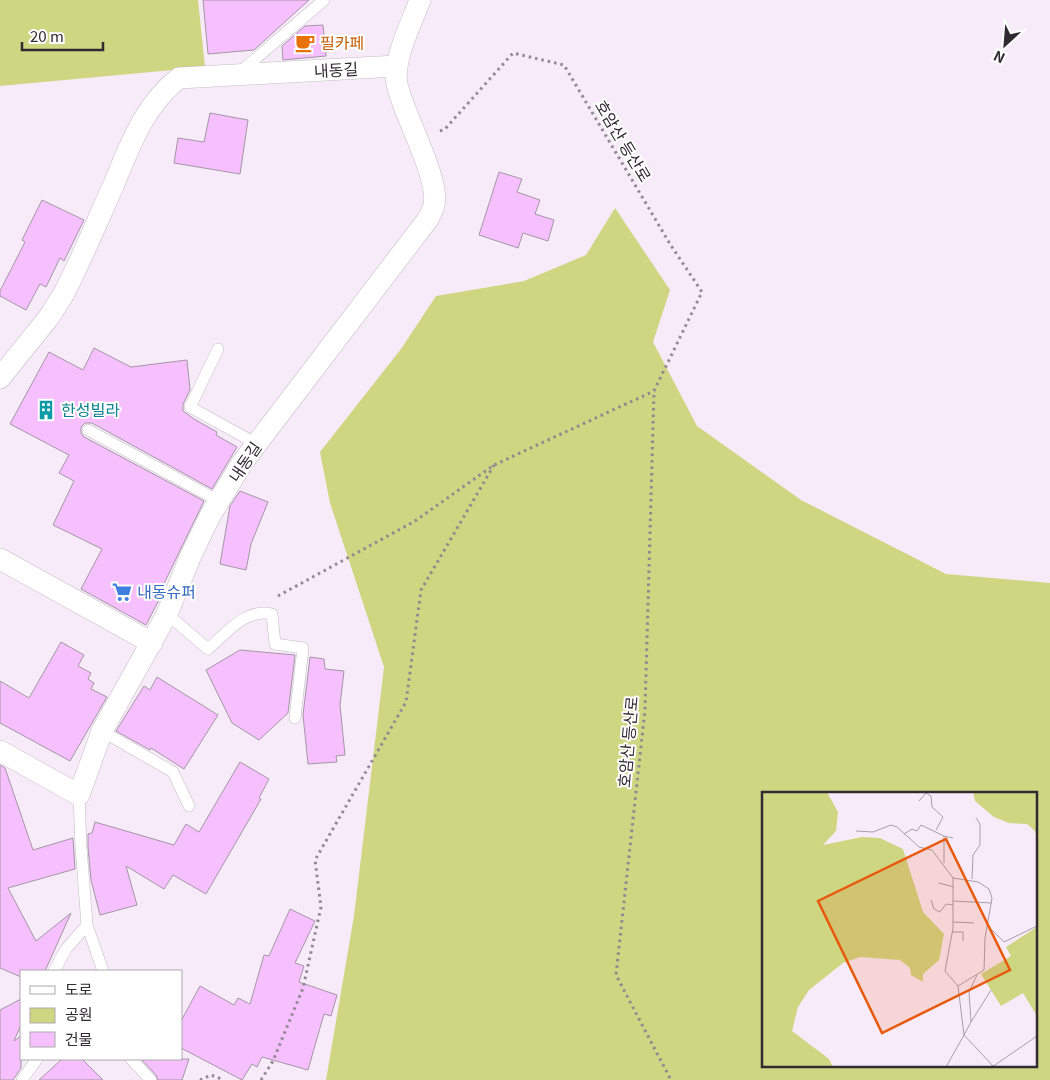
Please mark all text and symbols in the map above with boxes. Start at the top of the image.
scale bar [22,20,104,52]
north arrow [980,20,1030,70]
text: 20 m [30,25,64,46]
place label: 필카페 [320,30,364,54]
cafe icon: 필카페 [294,32,316,54]
text: N [990,46,1008,69]
street label: 내동길 [313,56,359,82]
street label: 호암산 등산로 [590,95,658,186]
place label: 한성빌라 [61,397,120,421]
building icon: 한성빌라 [35,399,57,421]
street label: 내동길 [222,436,266,486]
place label: 내동슈퍼 [137,579,196,603]
supermarket icon: 내동슈퍼 [111,581,133,603]
street label: 호암산 등산로 [611,695,643,789]
inset map [762,792,1038,1068]
legend [20,970,182,1060]
text: 도로 [65,978,93,999]
text: 공원 [65,1003,93,1024]
text: 건물 [65,1028,93,1049]

